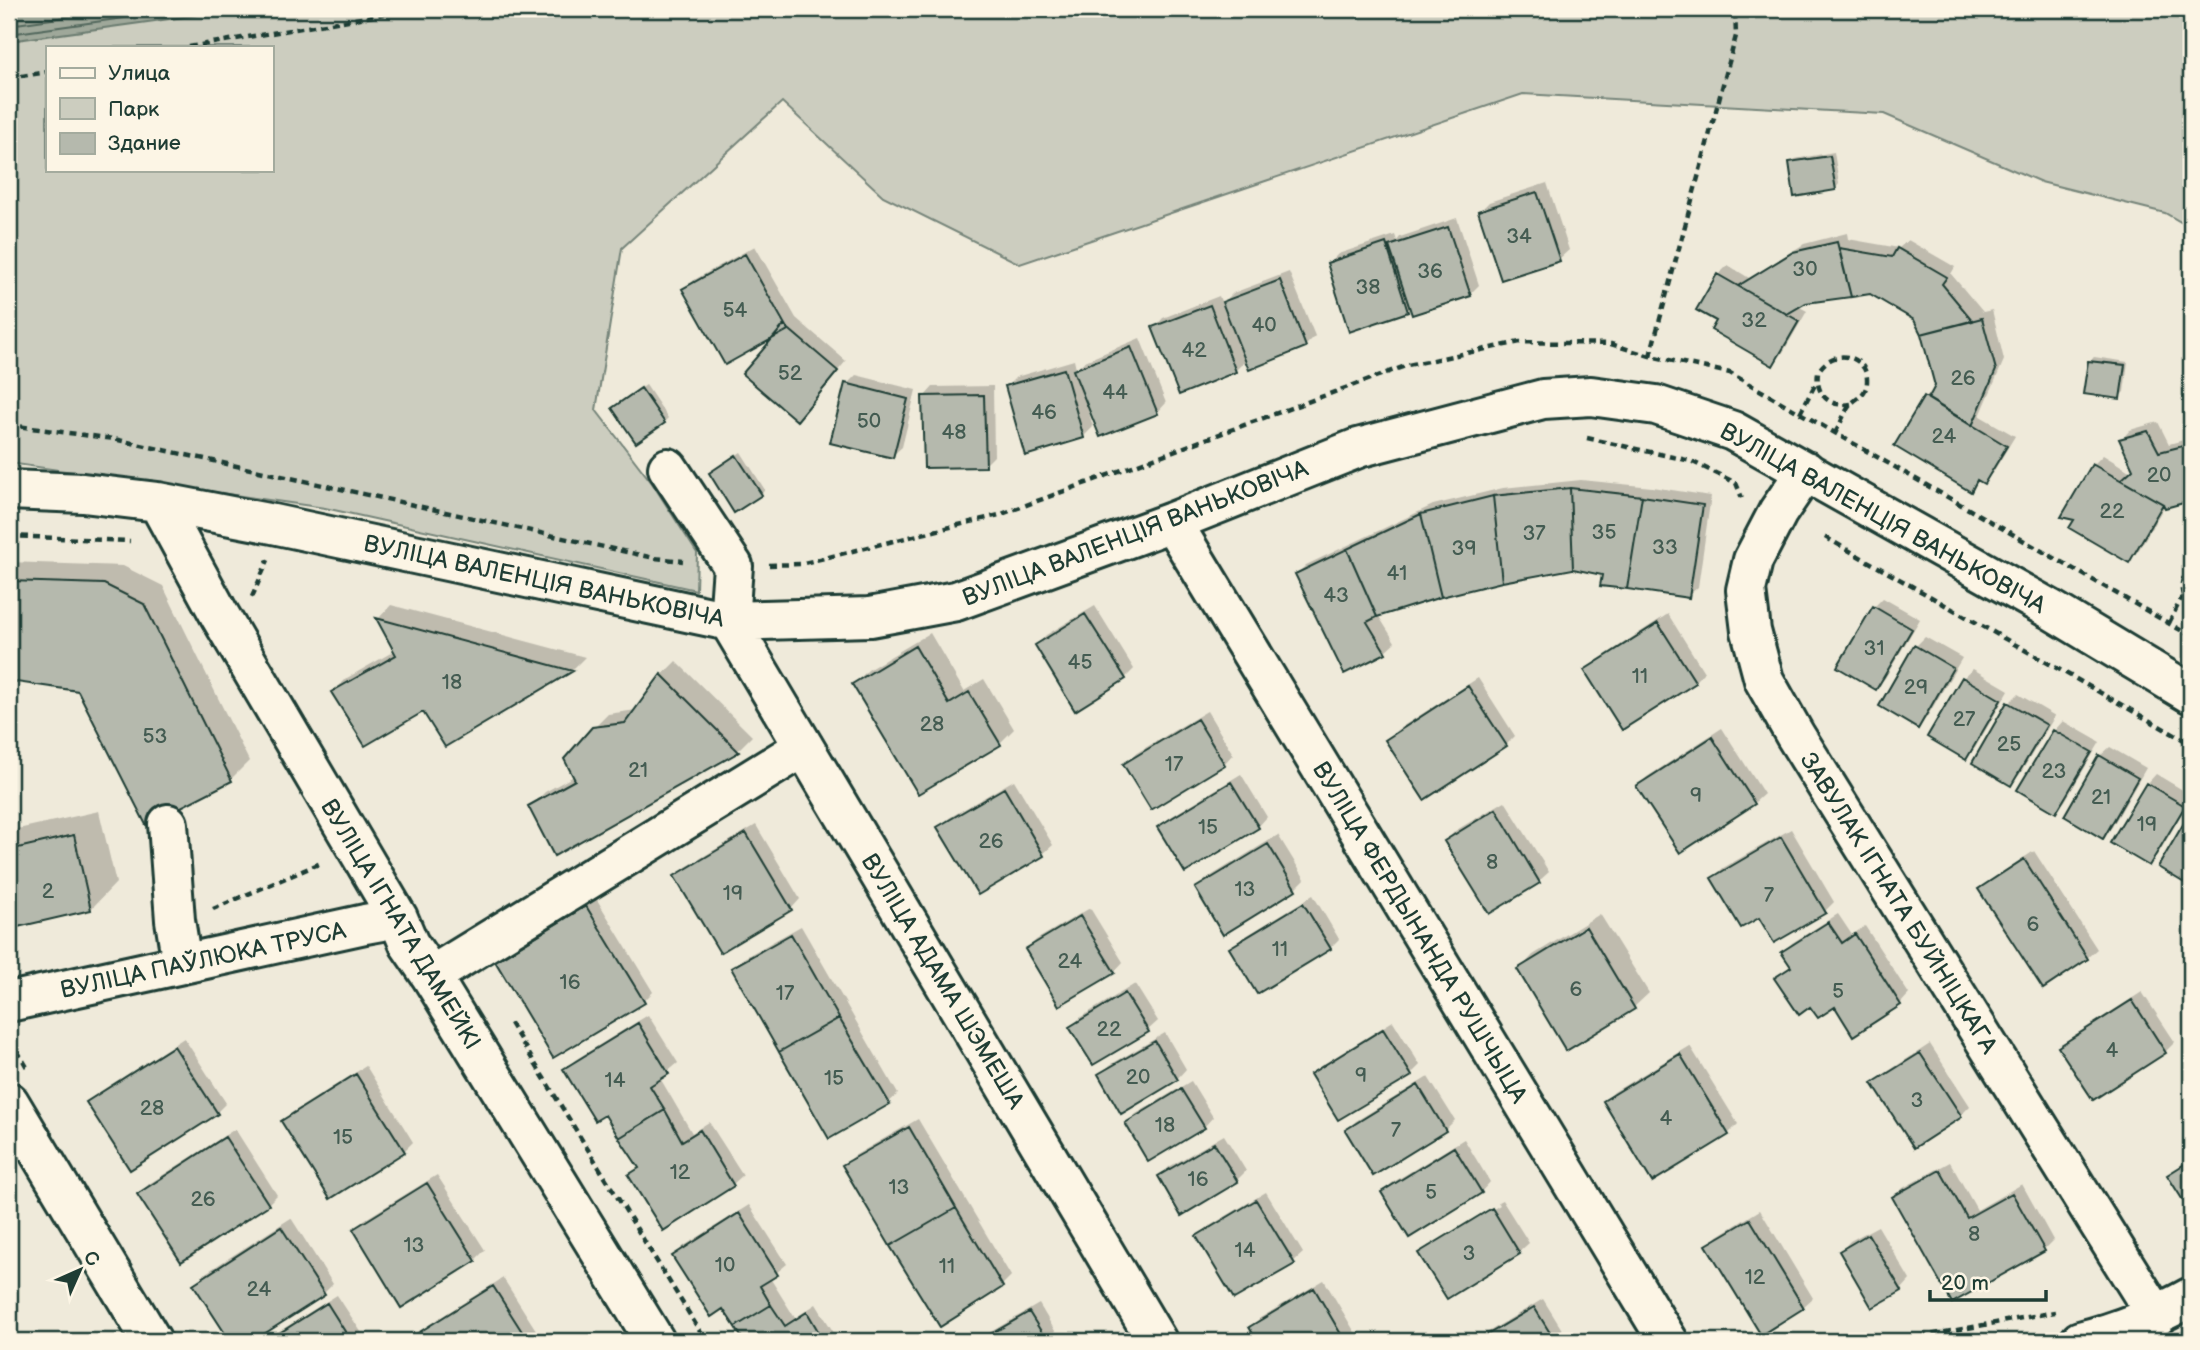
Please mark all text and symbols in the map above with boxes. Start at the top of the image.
legend [46,46,273,172]
text: Улица [108,61,171,86]
text: Парк [108,97,159,122]
text: Здание [108,131,181,156]
house number: 34 [1506,224,1532,249]
house number: 30 [1792,257,1818,282]
house number: 36 [1417,259,1443,284]
house number: 38 [1355,275,1381,300]
house number: 54 [723,298,748,323]
house number: 32 [1741,308,1767,333]
house number: 40 [1251,313,1277,338]
house number: 42 [1181,338,1207,363]
house number: 52 [778,361,803,386]
house number: 26 [1950,366,1976,391]
house number: 44 [1102,380,1128,405]
house number: 46 [1031,400,1057,425]
house number: 50 [857,409,881,434]
street label: ВУЛІЦА ВАЛЕНЦІЯ ВАНЬКОВІЧА [1715,417,2051,620]
house number: 48 [941,420,967,445]
house number: 24 [1932,424,1957,449]
street label: ВУЛІЦА ВАЛЕНЦІЯ ВАНЬКОВІЧА [958,454,1312,613]
house number: 20 [2147,463,2171,488]
house number: 22 [2100,499,2125,524]
house number: 35 [1592,520,1616,545]
house number: 37 [1522,521,1546,546]
street label: ВУЛІЦА ВАЛЕНЦІЯ ВАНЬКОВІЧА [361,529,727,634]
house number: 33 [1652,535,1678,560]
house number: 39 [1451,536,1477,561]
house number: 41 [1387,561,1407,586]
house number: 43 [1323,583,1349,608]
house number: 31 [1863,636,1885,661]
house number: 45 [1068,650,1092,675]
house number: 11 [1632,664,1648,689]
house number: 18 [442,670,462,695]
house number: 29 [1904,675,1928,700]
house number: 27 [1953,707,1976,732]
house number: 28 [920,712,944,737]
house number: 53 [143,724,167,749]
house number: 25 [1997,732,2021,757]
street label: ЗАВУЛАК ІГНАТА БУЙНІЦКАГА [1794,747,2004,1060]
house number: 17 [1165,752,1184,777]
street label: ВУЛІЦА ФЕРДЫНАНДА РУШЧЫЦА [1306,756,1533,1109]
house number: 21 [628,758,648,783]
house number: 23 [2042,759,2066,784]
house number: 9 [1690,783,1702,808]
house number: 21 [2091,785,2111,810]
street label: ВУЛІЦА ІГНАТА ДАМЕЙКІ [314,794,487,1055]
house number: 19 [2137,812,2157,837]
house number: 15 [1198,815,1218,840]
house number: 26 [978,829,1004,854]
street label: ВУЛІЦА АДАМА ШЭМЕША [855,848,1031,1114]
house number: 8 [1486,850,1498,875]
house number: 13 [1234,877,1256,902]
house number: 2 [42,879,55,904]
house number: 19 [723,881,743,906]
house number: 7 [1764,883,1775,908]
house number: 6 [2027,912,2040,937]
street label: ВУЛІЦА ПАЎЛЮКА ТРУСА [58,916,349,1005]
house number: 11 [1272,937,1288,962]
house number: 24 [1058,949,1083,974]
house number: 16 [560,970,581,995]
house number: 6 [1570,977,1583,1002]
house number: 5 [1832,979,1844,1004]
house number: 17 [776,981,795,1006]
house number: 22 [1097,1017,1122,1042]
house number: 4 [2106,1038,2119,1063]
house number: 9 [1355,1063,1367,1088]
house number: 20 [1126,1065,1150,1090]
house number: 15 [824,1066,844,1091]
house number: 14 [605,1068,626,1093]
house number: 3 [1911,1088,1923,1113]
house number: 28 [140,1096,164,1121]
house number: 4 [1660,1106,1673,1131]
house number: 18 [1155,1113,1175,1138]
house number: 7 [1391,1118,1402,1143]
house number: 15 [333,1125,353,1150]
house number: 12 [670,1160,691,1185]
house number: 16 [1188,1167,1209,1192]
house number: 13 [888,1175,910,1200]
house number: 5 [1425,1180,1437,1205]
house number: 26 [190,1187,216,1212]
house number: 8 [1968,1222,1980,1247]
house number: 13 [403,1233,425,1258]
north arrow [46,1234,116,1304]
house number: 14 [1235,1238,1256,1263]
house number: 3 [1463,1241,1475,1266]
text: С [78,1246,104,1272]
house number: 10 [715,1253,735,1278]
house number: 11 [939,1254,955,1279]
scale bar [1930,1259,2046,1303]
house number: 12 [1745,1265,1766,1290]
text: 20 m [1941,1271,1989,1296]
house number: 24 [247,1277,272,1302]

